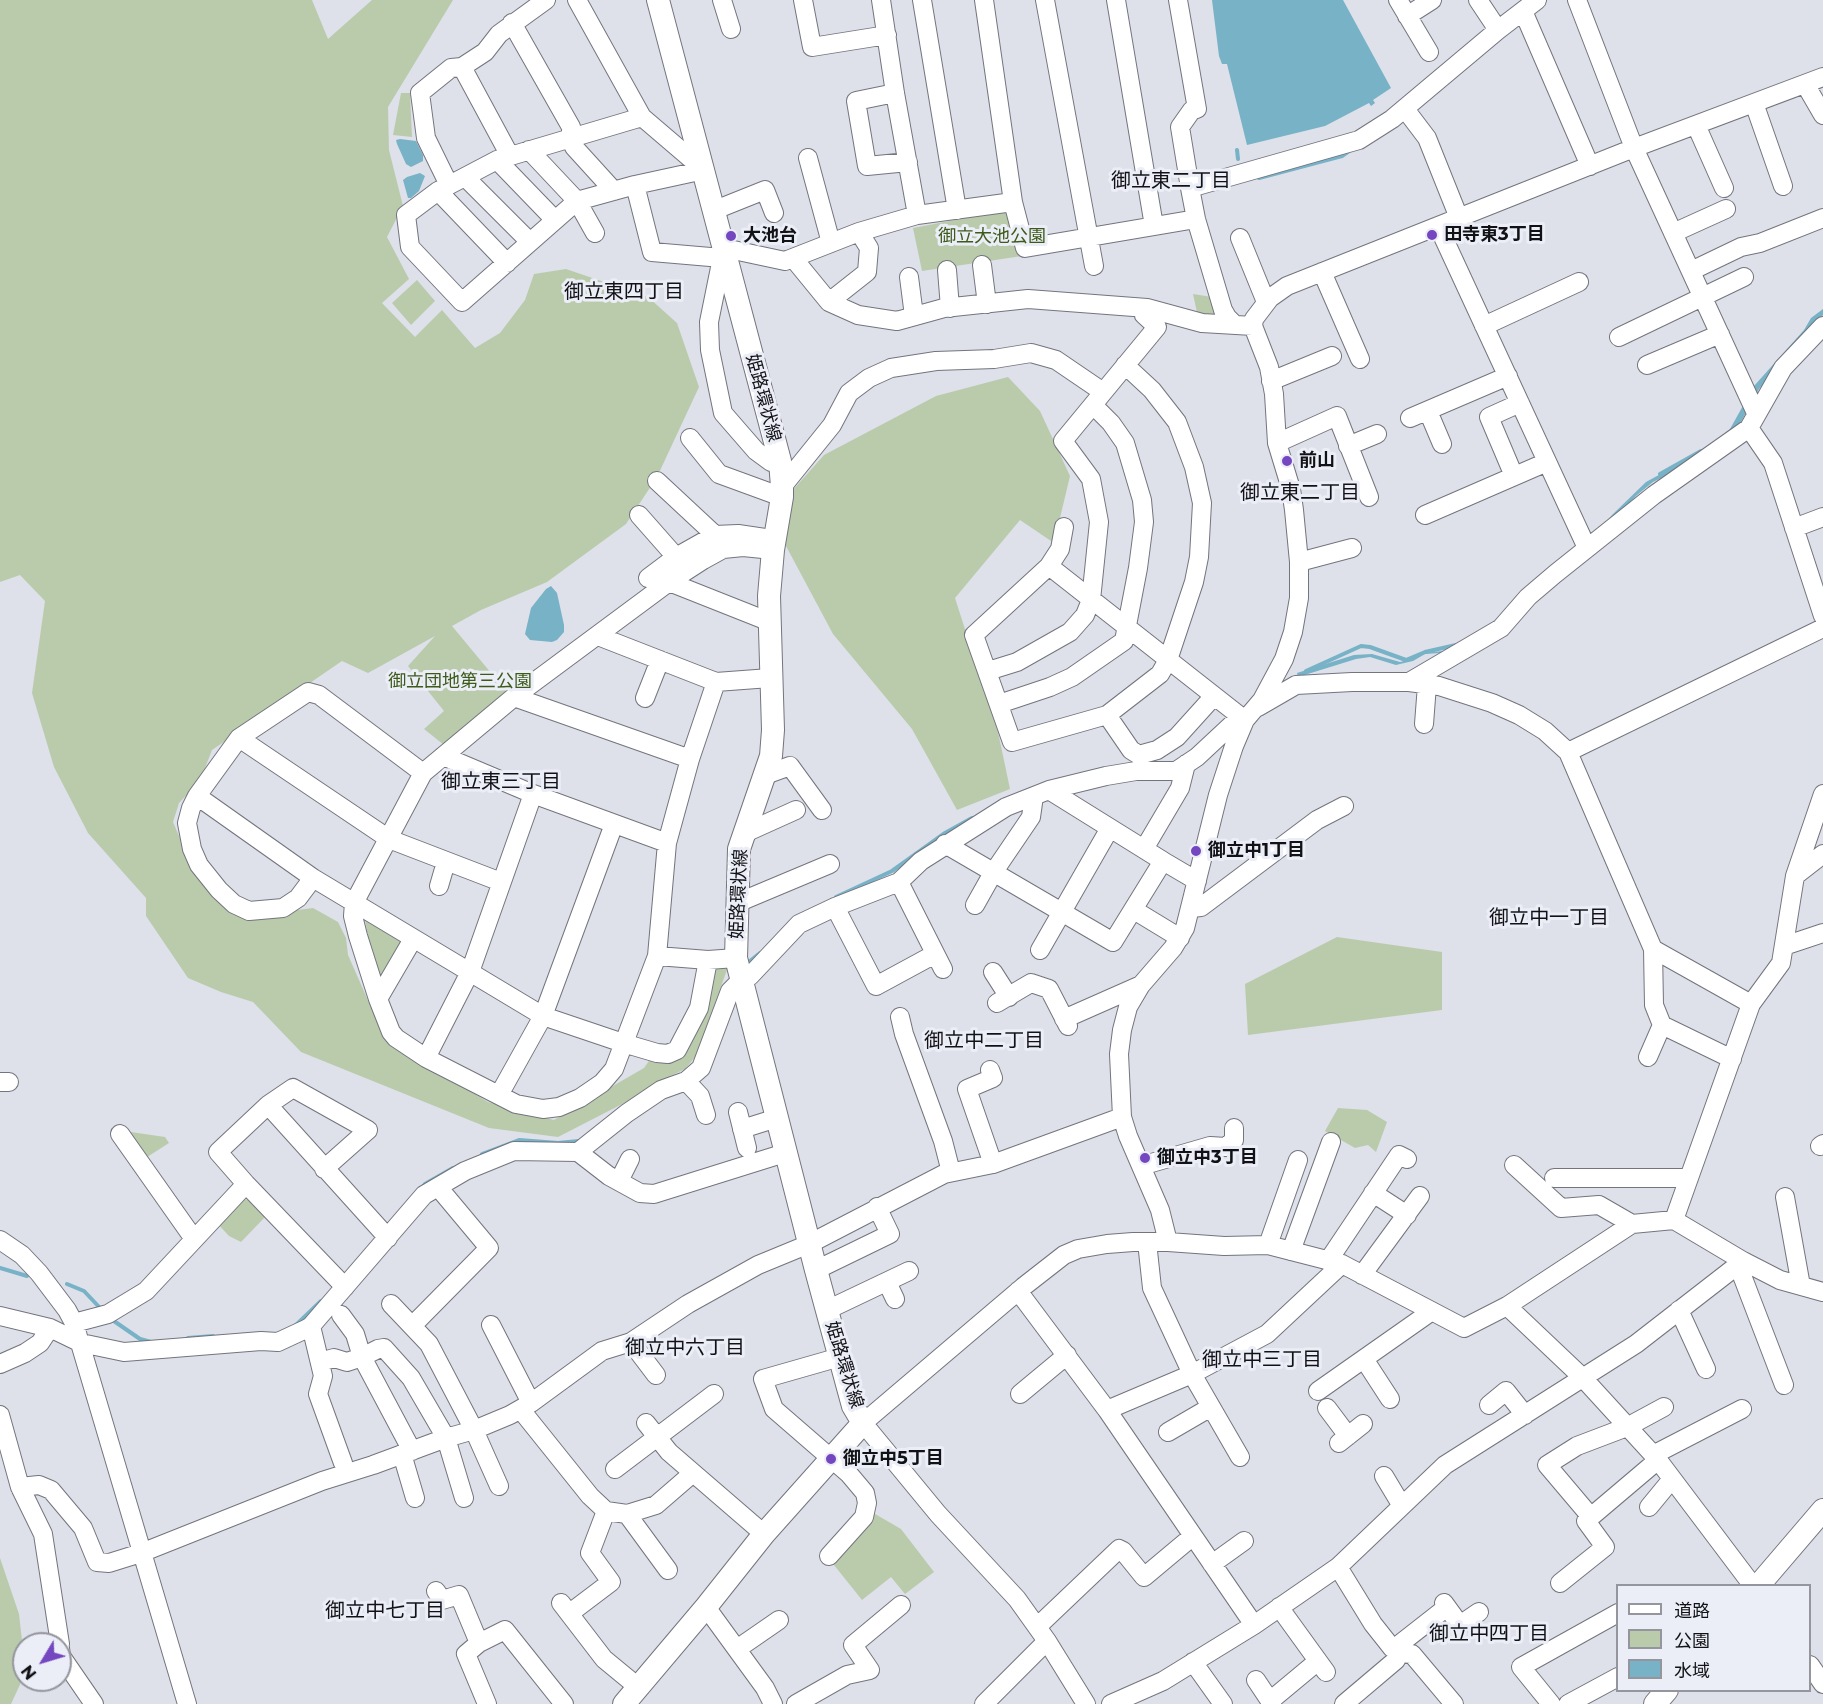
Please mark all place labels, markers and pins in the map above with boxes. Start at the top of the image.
place label: 田寺東3丁目 [1444,224,1545,246]
place label: 大池台 [743,225,797,247]
marker: 田寺東3丁目 [1425,228,1439,242]
marker: 大池台 [724,229,738,243]
place label: 前山 [1299,450,1335,472]
marker: 前山 [1280,454,1294,468]
place label: 御立中1丁目 [1208,840,1305,862]
marker: 御立中1丁目 [1189,844,1203,858]
place label: 御立中3丁目 [1157,1147,1258,1169]
marker: 御立中3丁目 [1138,1151,1152,1165]
place label: 御立中5丁目 [843,1448,944,1470]
marker: 御立中5丁目 [824,1452,838,1466]

